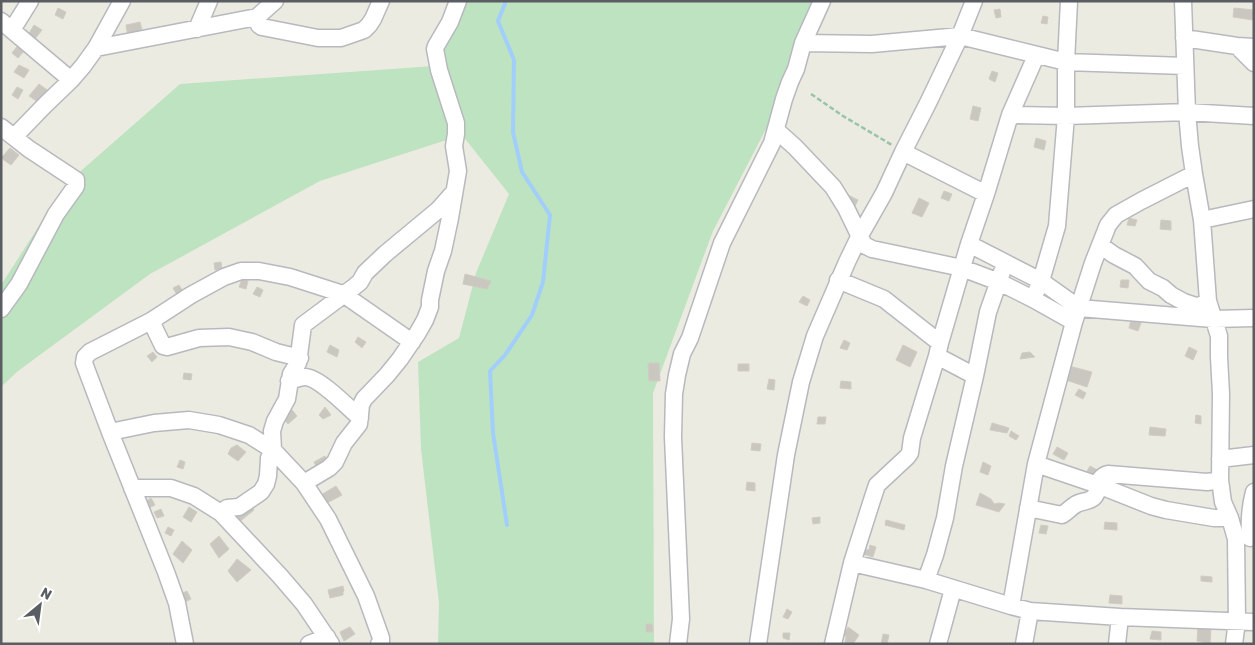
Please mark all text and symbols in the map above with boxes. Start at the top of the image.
north arrow [15,580,65,630]
text: N [38,584,55,604]

